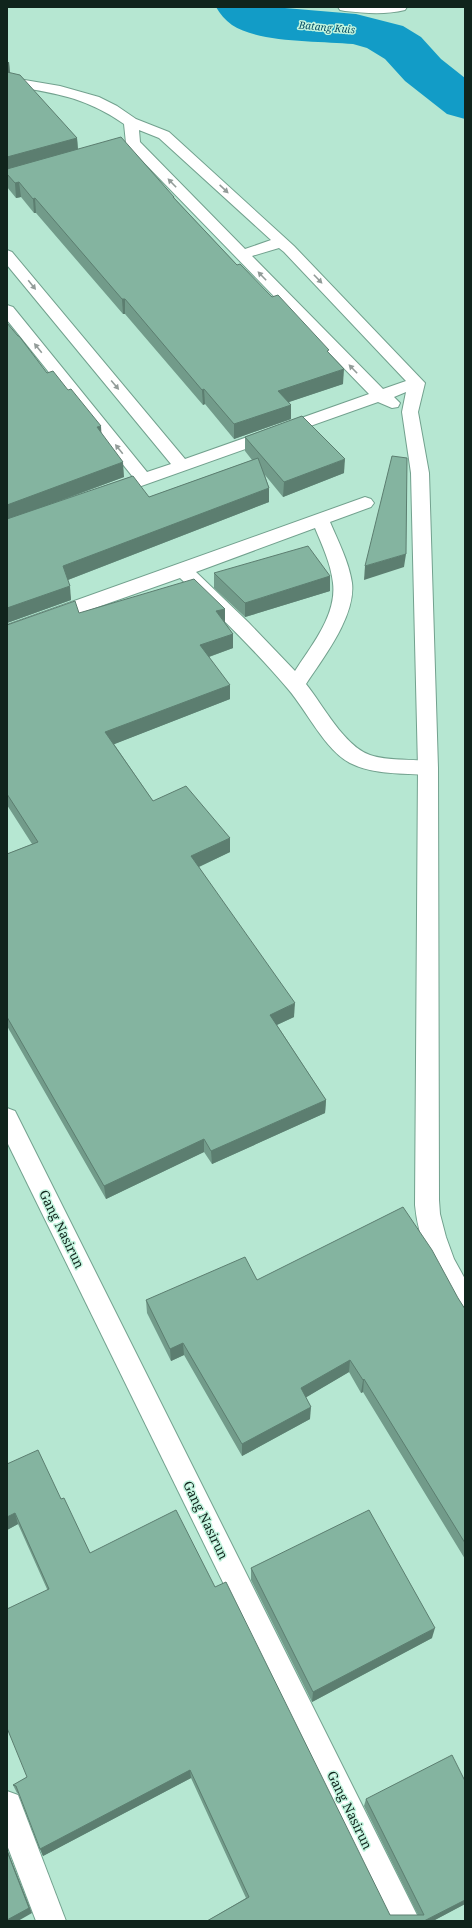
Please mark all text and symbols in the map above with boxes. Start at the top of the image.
water label: Batang Kuis [297,17,356,36]
one-way arrow [167,178,177,188]
one-way arrow [219,184,229,194]
one-way arrow [257,271,267,281]
one-way arrow [313,274,323,284]
one-way arrow [27,280,36,290]
one-way arrow [33,342,42,353]
one-way arrow [348,364,358,374]
one-way arrow [110,380,119,391]
one-way arrow [115,443,124,454]
street label: Gang Nasirun [35,1187,89,1272]
street label: Gang Nasirun [179,1478,233,1563]
street label: Gang Nasirun [323,1768,377,1853]

